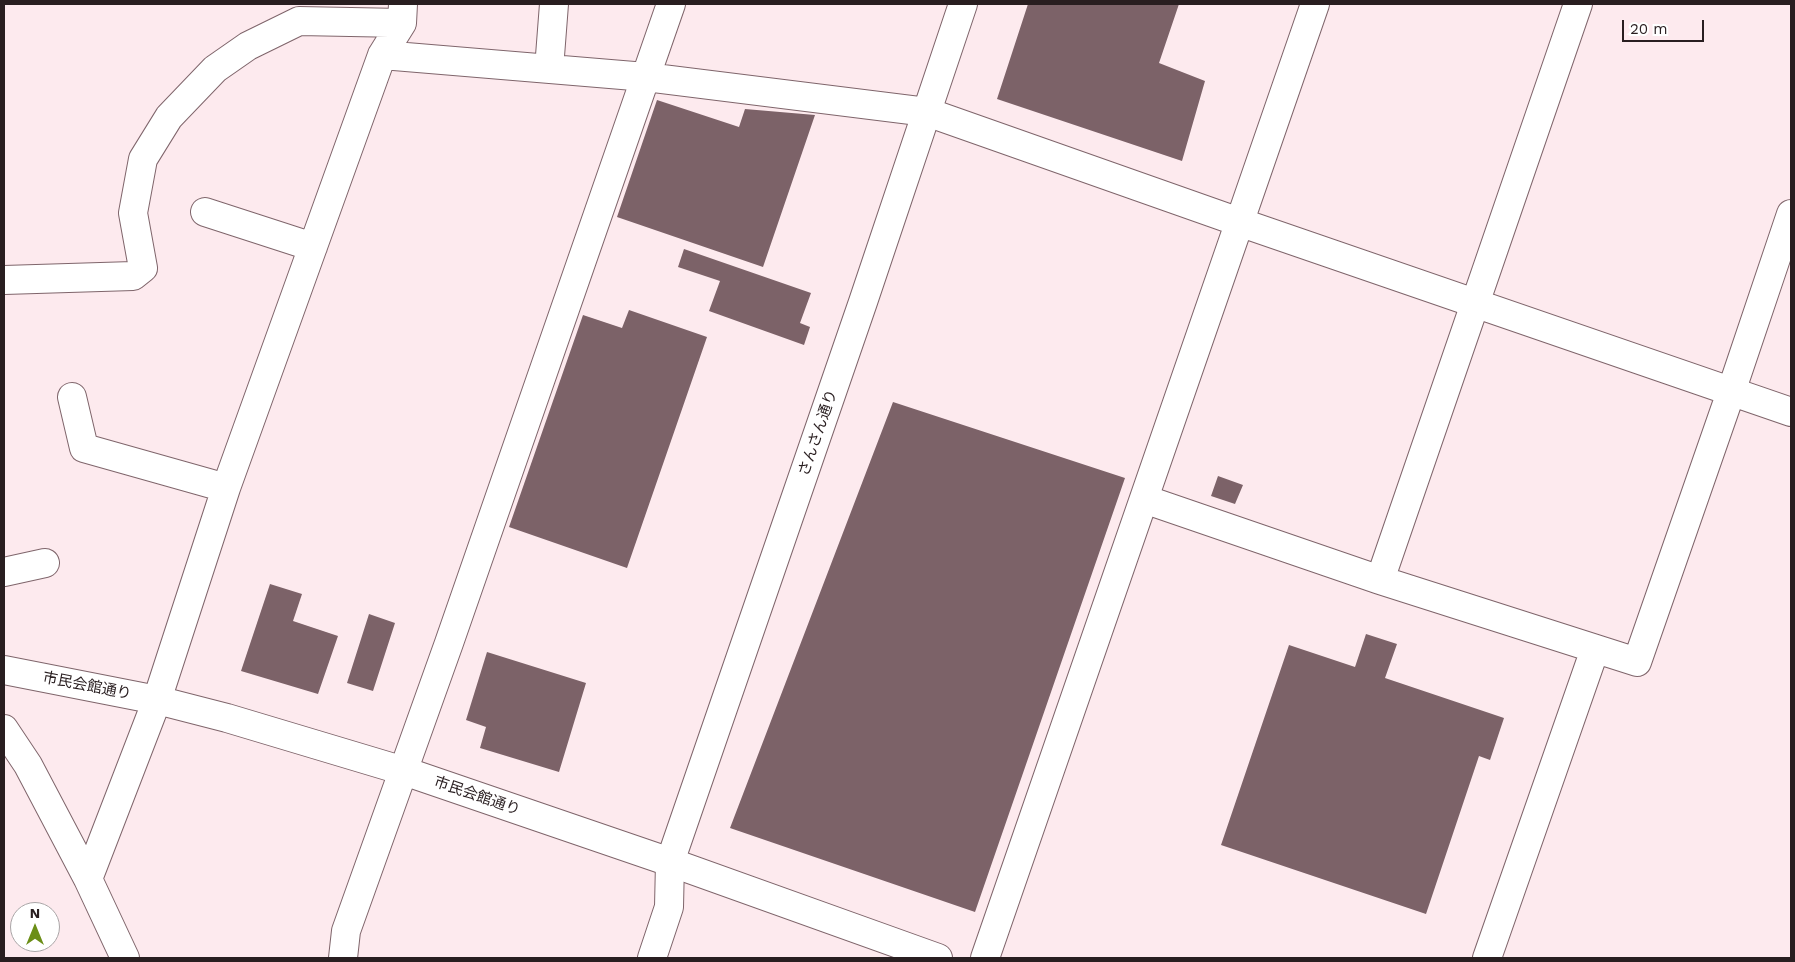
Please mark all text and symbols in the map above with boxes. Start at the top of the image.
scale bar [1625,10,1708,42]
text: 20 m [1630,20,1668,38]
street label: さんさん通り [795,388,841,478]
street label: 市民会館通り [41,669,133,703]
street label: 市民会館通り [432,773,522,819]
north arrow [10,902,60,952]
text: N [30,905,40,921]

